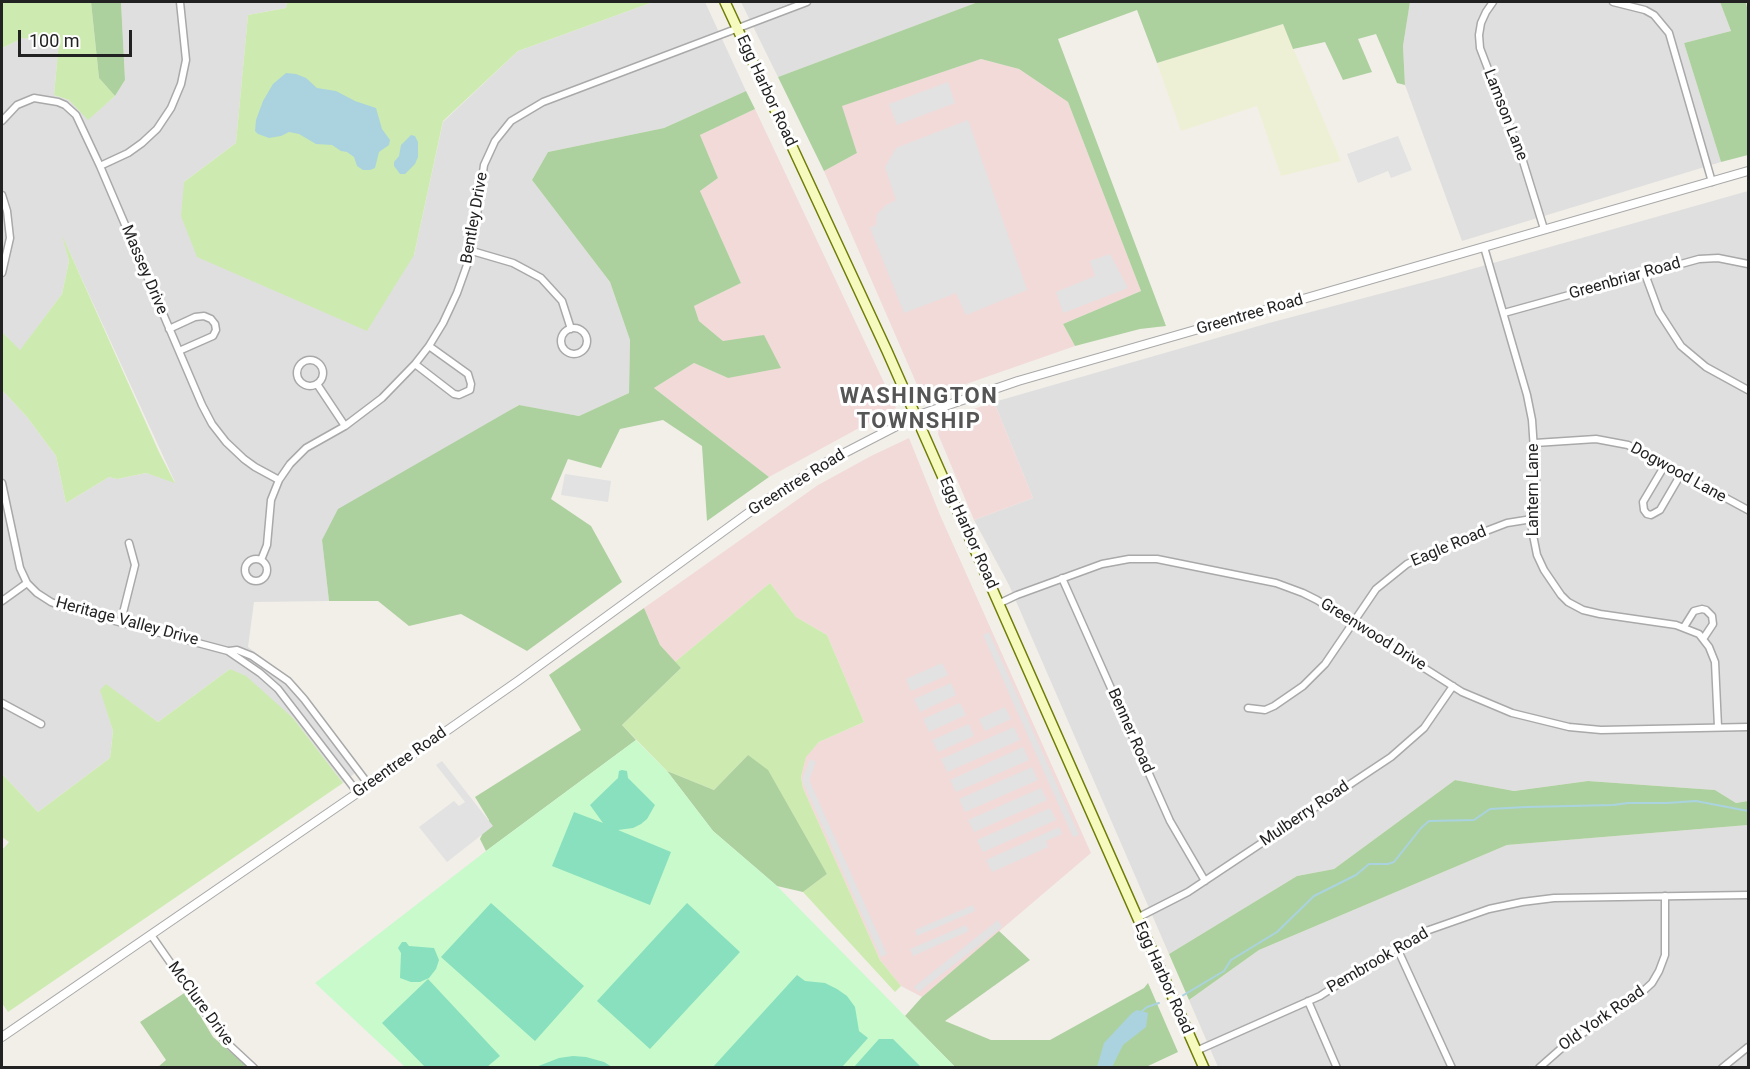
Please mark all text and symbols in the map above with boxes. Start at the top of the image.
scale bar [21,18,135,56]
text: 100 m [29,30,80,51]
street label: Egg Harbor Road [732,32,800,150]
street label: Lamson Lane [1479,67,1531,163]
street label: Bentley Drive [458,171,492,265]
street label: Massey Drive [117,222,171,318]
street label: Greenbriar Road [1567,254,1683,304]
street label: Greentree Road [1194,291,1306,339]
district label: WASHINGTON TOWNSHIP [840,384,998,436]
street label: Dogwood Lane [1627,439,1729,507]
street label: Lantern Lane [1524,444,1544,536]
street label: Greentree Road [745,446,849,520]
street label: Egg Harbor Road [935,474,1001,592]
street label: Eagle Road [1409,523,1489,571]
street label: Heritage Valley Drive [54,594,200,650]
street label: Greenwood Drive [1317,595,1429,675]
street label: Benner Road [1103,686,1157,776]
street label: Greentree Road [349,724,451,802]
street label: Mulberry Road [1257,777,1353,851]
street label: Egg Harbor Road [1130,919,1196,1037]
street label: Pembrook Road [1324,924,1432,998]
street label: McClure Drive [163,958,237,1050]
street label: Old York Road [1555,982,1649,1056]

